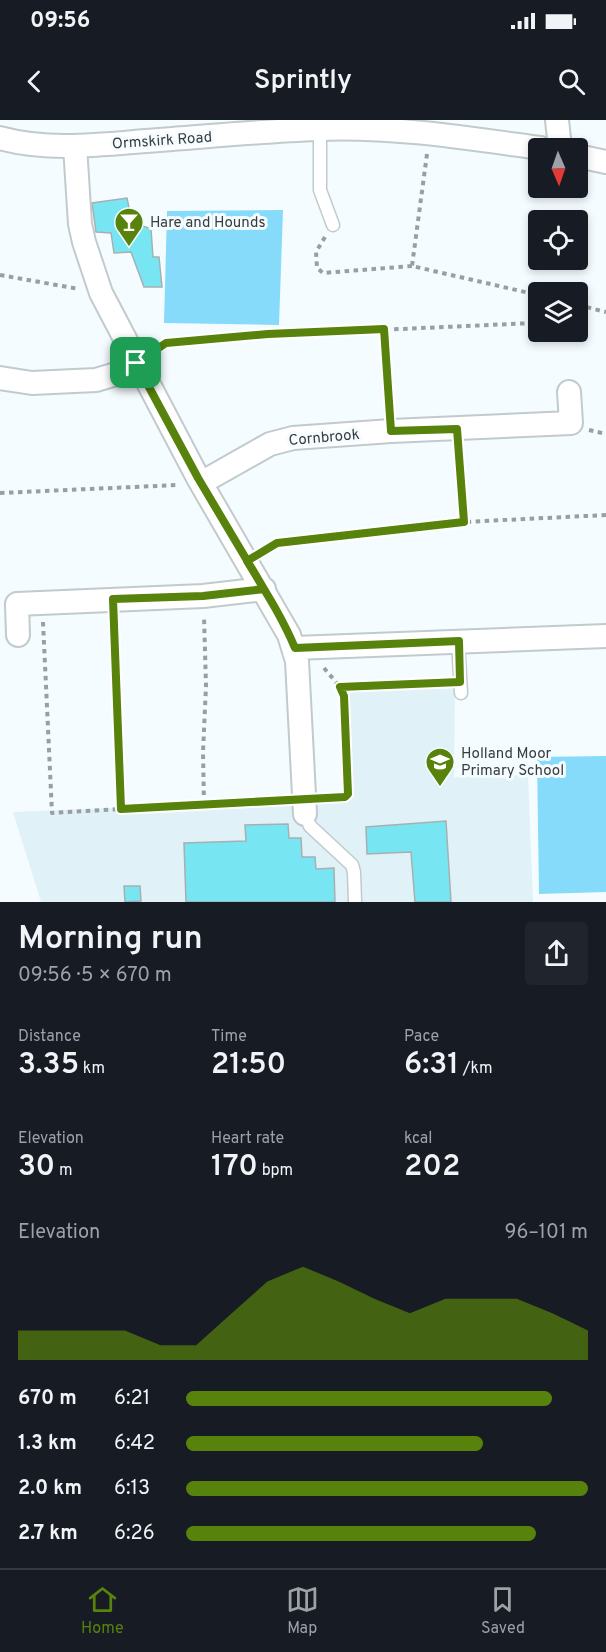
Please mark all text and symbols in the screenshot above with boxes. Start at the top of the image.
text: 09:56 [30,8,90,35]
text: Sprintly [254,64,352,98]
icon: back [18,65,51,98]
icon: search [555,65,588,98]
street label: Ormskirk Road [111,129,213,154]
north arrow [528,138,588,198]
map controls [528,138,588,342]
bar icon: Hare and Hounds [113,206,145,248]
button: locate [528,210,588,270]
place label: Hare and Hounds [150,214,265,233]
button: layers [528,282,588,342]
pin [110,337,161,388]
icon: arrive [119,346,152,379]
street label: Cornbrook [288,426,360,451]
place label: Holland Moor Primary School [461,745,564,781]
school or university icon: Holland Moor Primary School [424,746,456,788]
text: Morning run [18,919,203,961]
button: share [525,922,588,985]
text: 09:56 · 5 × 670 m [18,963,172,989]
text: Distance [18,1027,81,1047]
text: Time [211,1027,247,1047]
text: Pace [404,1027,439,1047]
text: 3.35 [18,1047,79,1084]
text: 21:50 [211,1047,286,1084]
text: 6:31 [404,1047,459,1084]
text: km [79,1059,105,1079]
text: /km [459,1059,493,1079]
text: Elevation [18,1129,84,1149]
text: Heart rate [211,1129,284,1149]
text: kcal [404,1129,432,1149]
text: 30 [18,1149,55,1186]
text: 170 [211,1149,258,1186]
text: 202 [404,1149,460,1186]
text: m [55,1161,73,1181]
text: bpm [258,1161,293,1181]
text: Elevation [18,1220,100,1246]
text: 96–101 m [505,1220,588,1246]
text: 670 m [18,1386,77,1412]
text: 6:21 [114,1386,150,1412]
text: 1.3 km [18,1431,77,1457]
text: 6:42 [114,1431,155,1457]
text: 2.0 km [18,1476,82,1502]
text: 6:13 [114,1476,150,1502]
text: 2.7 km [18,1521,78,1547]
text: 6:26 [114,1521,155,1547]
tab: Home [81,1583,124,1639]
tab: Map [286,1583,319,1639]
tab: Saved [481,1583,525,1639]

